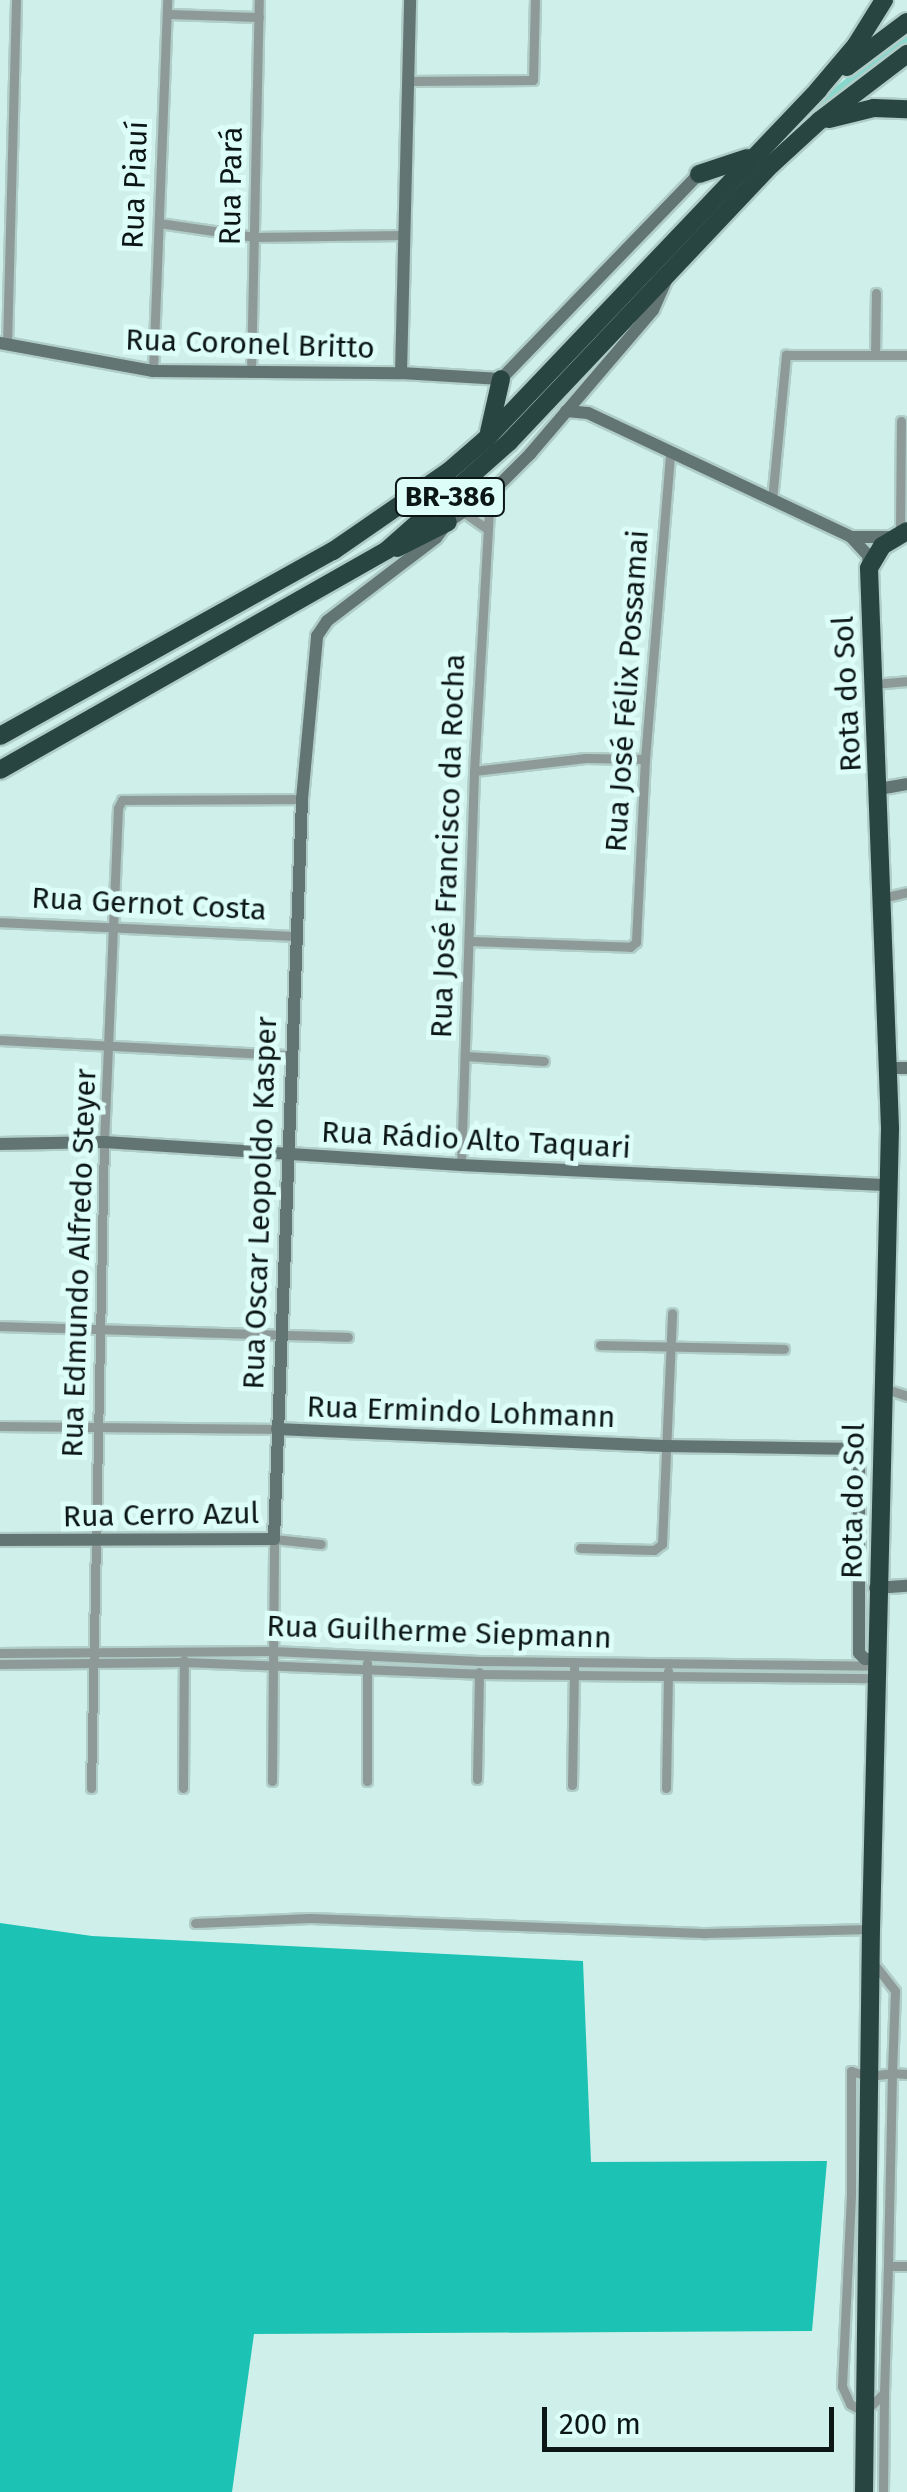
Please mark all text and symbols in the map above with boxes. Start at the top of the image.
street label: Rua Piauí [115,120,155,250]
street label: Rua Pará [212,126,250,246]
street label: Rua Coronel Britto [125,322,375,366]
road number: BR-386 [392,474,508,520]
street label: Rua José Félix Possamai [598,529,656,853]
street label: Rota do Sol [825,615,869,773]
street label: Rua José Francisco da Rocha [423,653,473,1039]
street label: Rua Gernot Costa [31,880,267,928]
street label: Rua Oscar Leopoldo Kasper [235,1016,285,1390]
street label: Rua Edmundo Alfredo Steyer [54,1068,104,1458]
street label: Rua Rádio Alto Taquari [320,1114,632,1166]
street label: Rua Ermindo Lohmann [306,1389,616,1435]
street label: Rota do Sol [834,1423,872,1579]
street label: Rua Cerro Azul [62,1495,260,1535]
street label: Rua Guilherme Siepmann [266,1608,612,1656]
scale bar [547,2387,840,2449]
text: 200 m [559,2406,641,2442]

